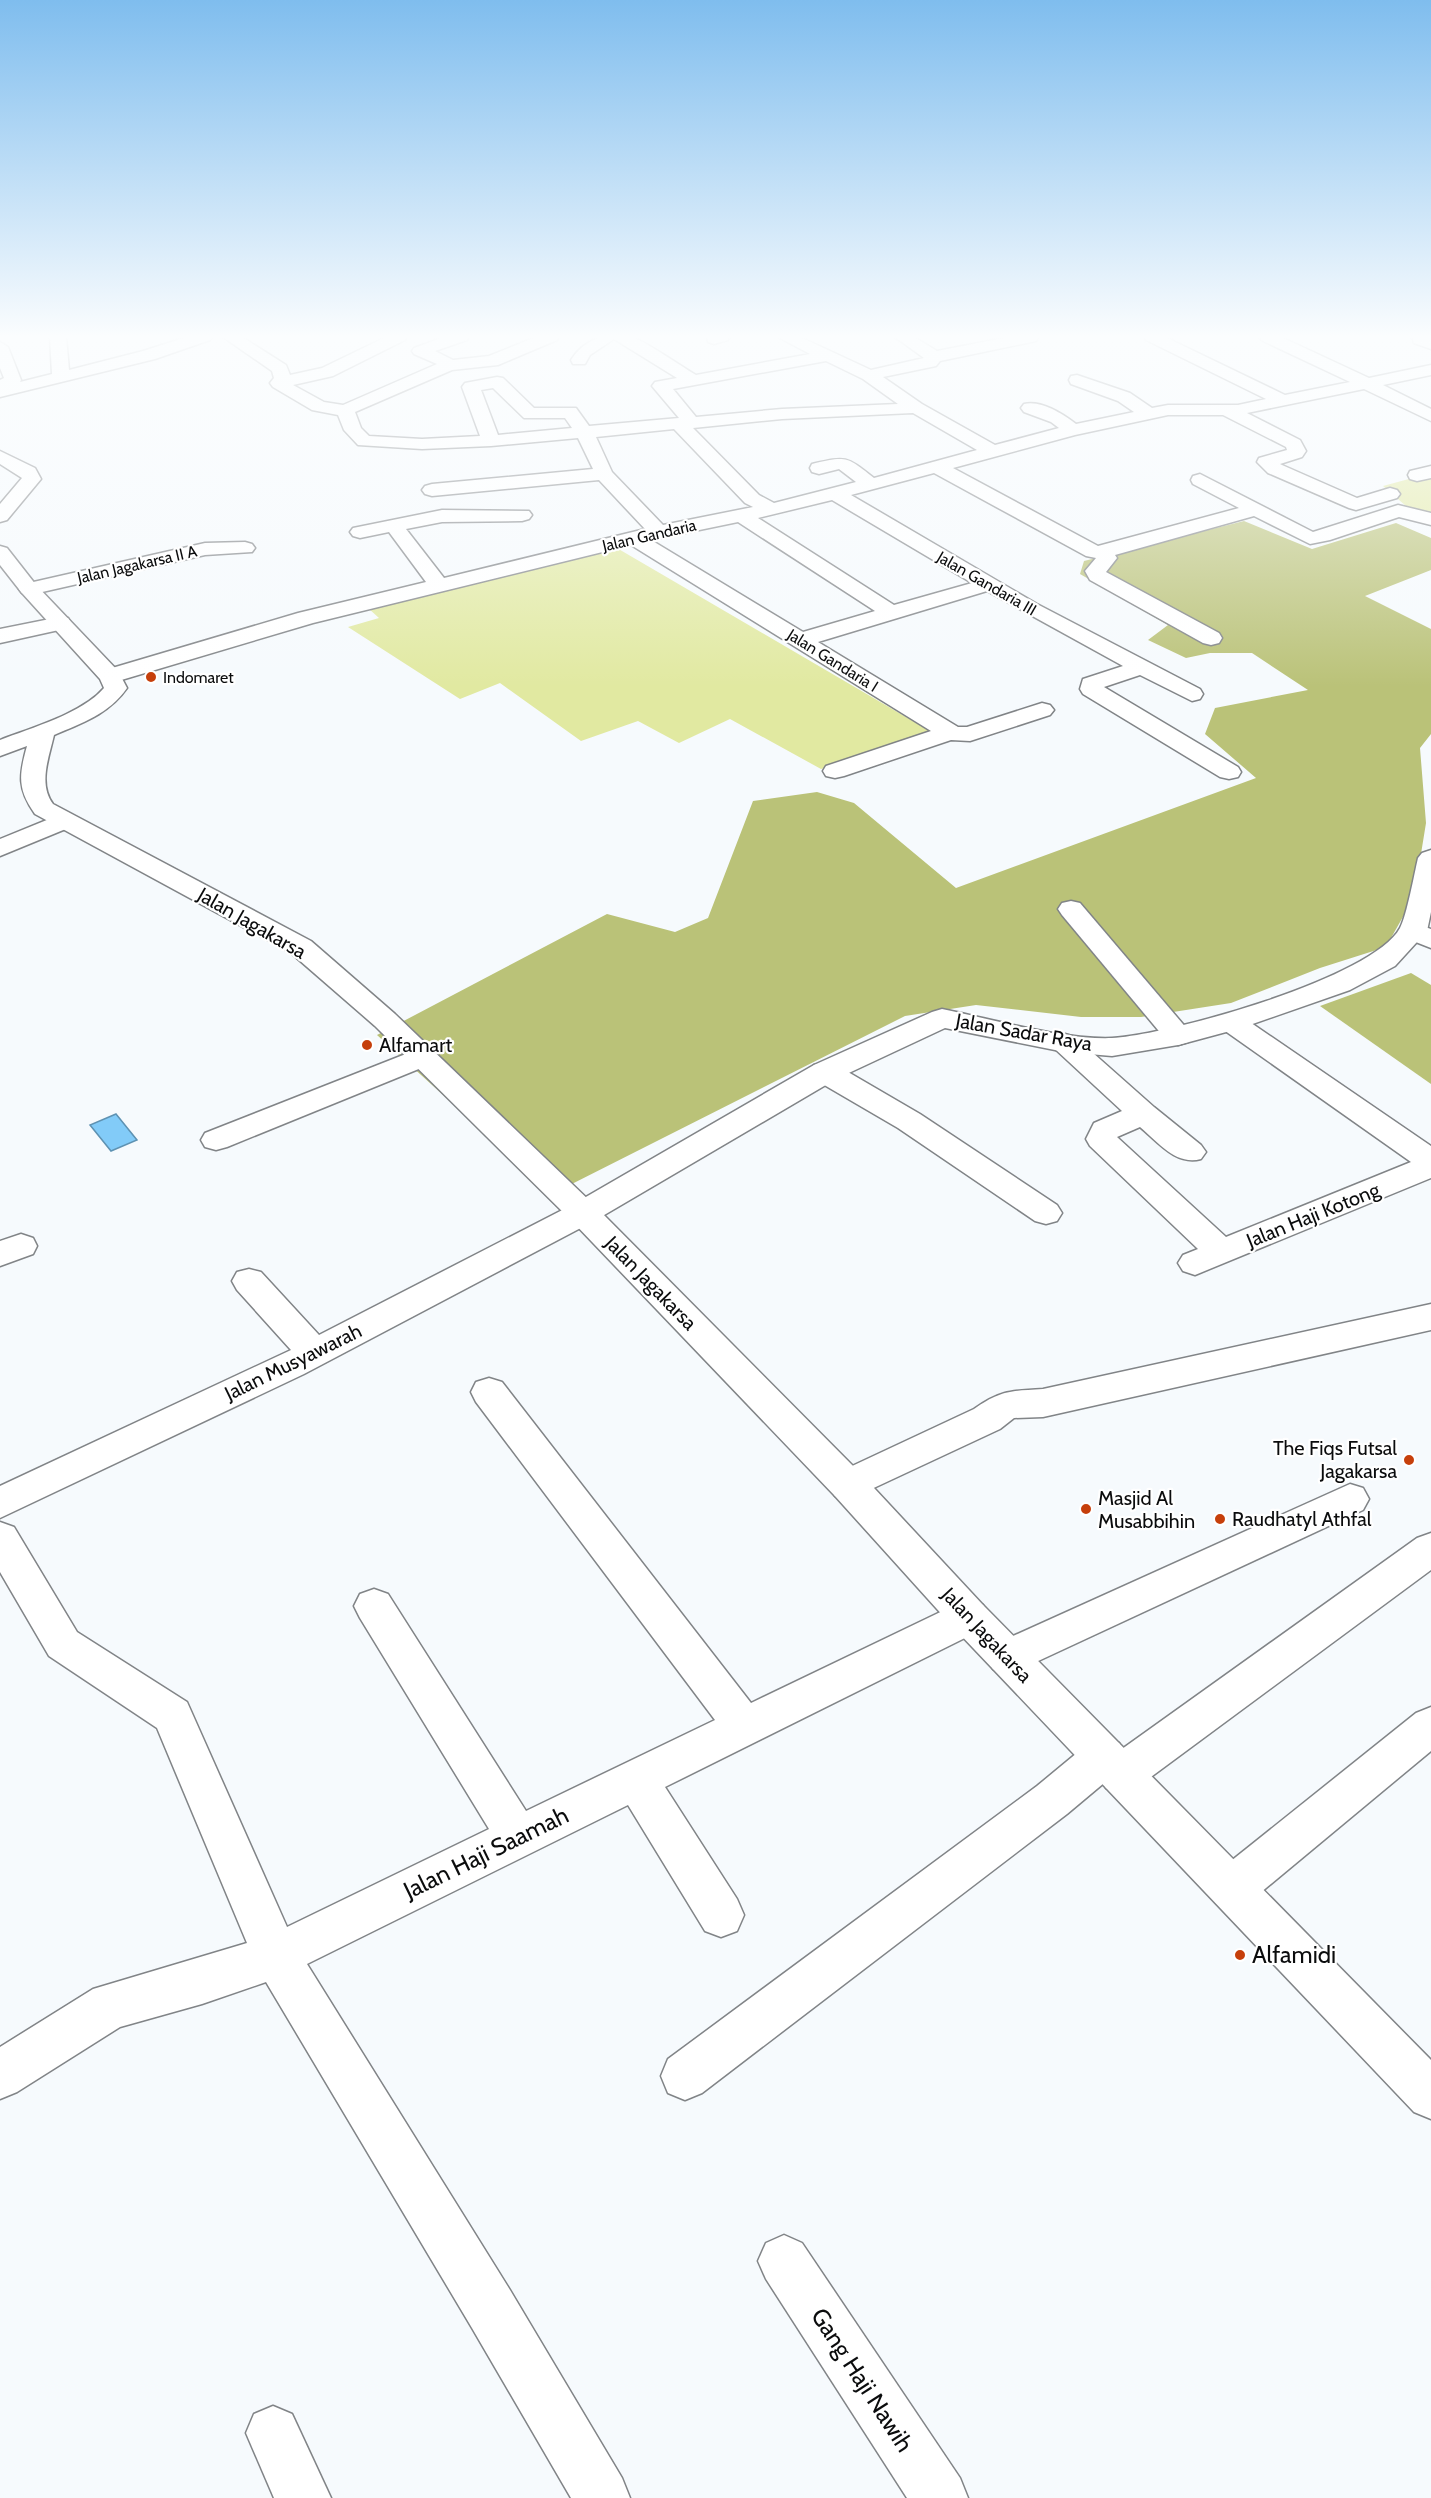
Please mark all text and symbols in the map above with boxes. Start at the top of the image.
street label: Jalan Gandaria [599,515,698,556]
street label: Jalan Jagakarsa II A [74,541,199,588]
street label: Jalan Gandaria III [933,547,1040,620]
street label: Jalan Gandaria I [783,624,882,696]
place label: Indomaret [163,668,234,687]
marker: Indomaret [144,670,158,684]
street label: Jalan Jagakarsa [193,882,311,964]
street label: Jalan Sadar Raya [953,1008,1094,1056]
place label: Alfamart [379,1033,452,1057]
marker: Alfamart [360,1038,374,1052]
street label: Jalan Haji Kotong [1242,1177,1384,1253]
street label: Jalan Jagakarsa [600,1230,702,1335]
street label: Jalan Musyawarah [220,1319,365,1406]
place label: The Fiqs Futsal Jagakarsa [1273,1436,1397,1483]
marker: The Fiqs Futsal Jagakarsa [1402,1453,1416,1467]
place label: Masjid Al Musabbihin [1098,1486,1195,1533]
marker: Masjid Al Musabbihin [1079,1502,1093,1516]
place label: Raudhatyl Athfal [1232,1507,1372,1531]
marker: Raudhatyl Athfal [1213,1512,1227,1526]
street label: Jalan Jagakarsa [936,1582,1037,1688]
street label: Jalan Haji Saamah [398,1800,573,1905]
place label: Alfamidi [1252,1940,1336,1969]
marker: Alfamidi [1233,1948,1247,1962]
street label: Gang Haji Nawih [805,2302,920,2457]

